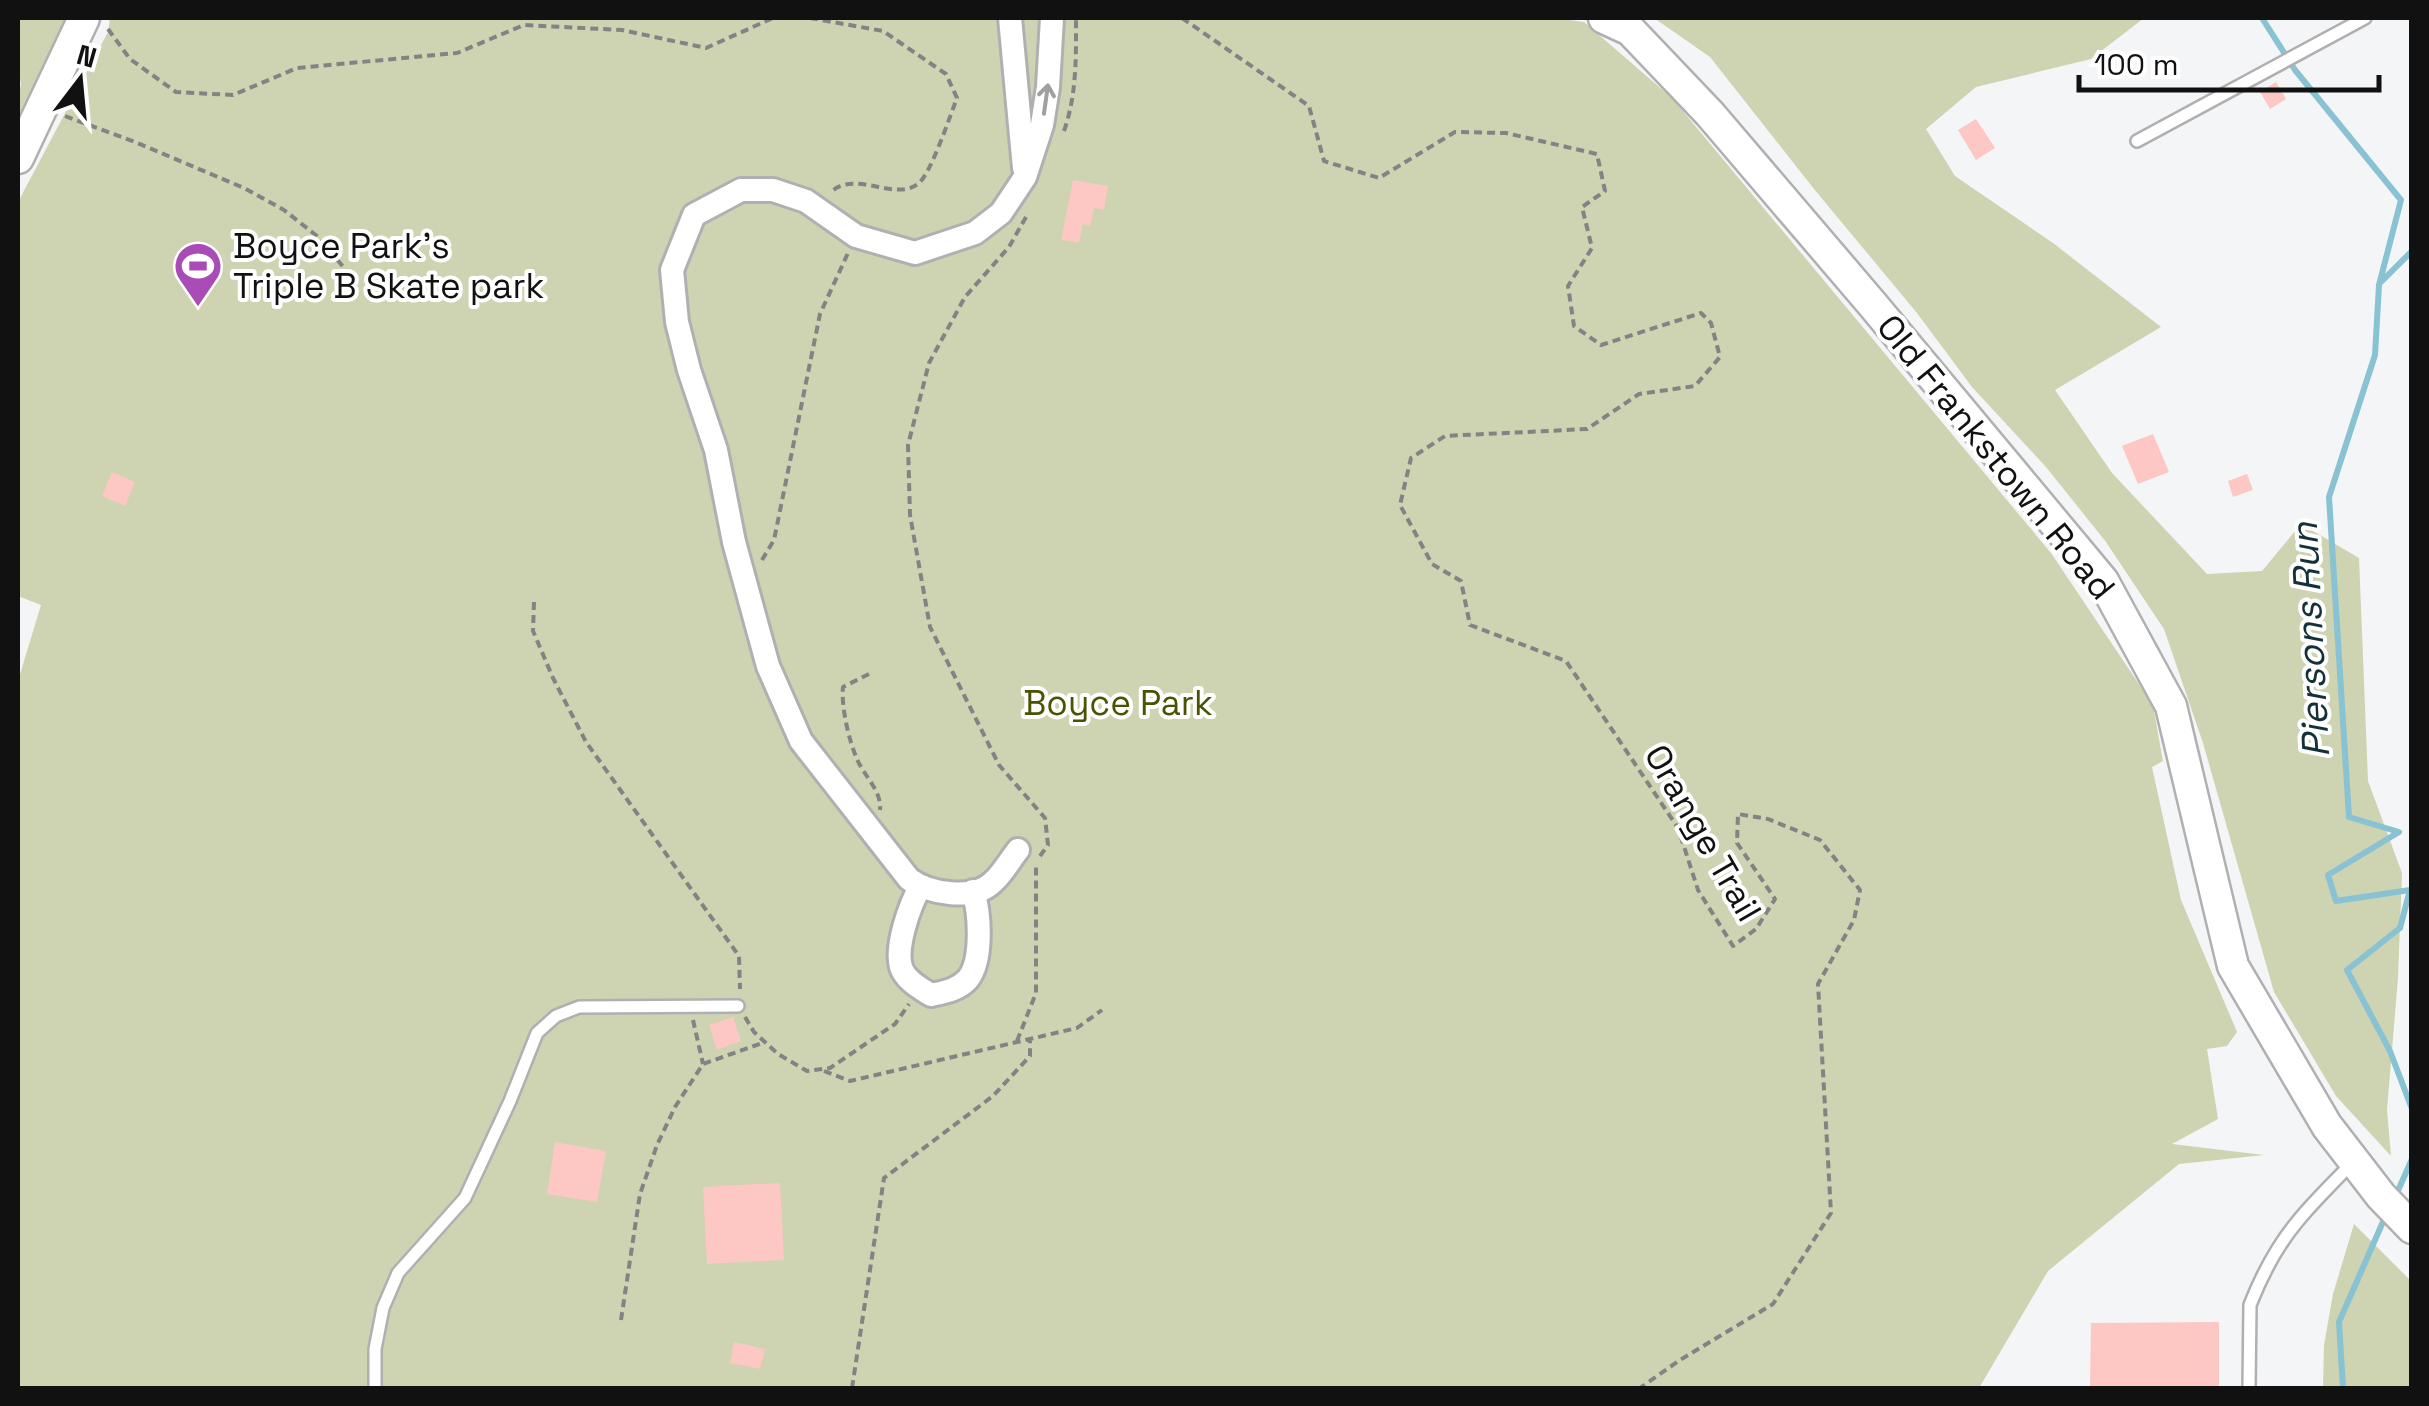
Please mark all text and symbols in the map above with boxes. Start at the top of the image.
north arrow [30,30,130,130]
scale bar [2079,30,2379,92]
text: N [73,36,101,76]
text: 100 m [2094,45,2179,84]
one-way arrow [1037,83,1055,115]
place label: Boyce Park's Triple B Skate park [233,224,545,308]
sports icon: Boyce Park's Triple B Skate park [172,240,224,308]
street label: Old Frankstown Road [1867,306,2125,608]
water label: Piersons Run [2280,520,2340,759]
park label: Boyce Park [1023,681,1213,725]
street label: Orange Trail [1635,737,1771,929]

